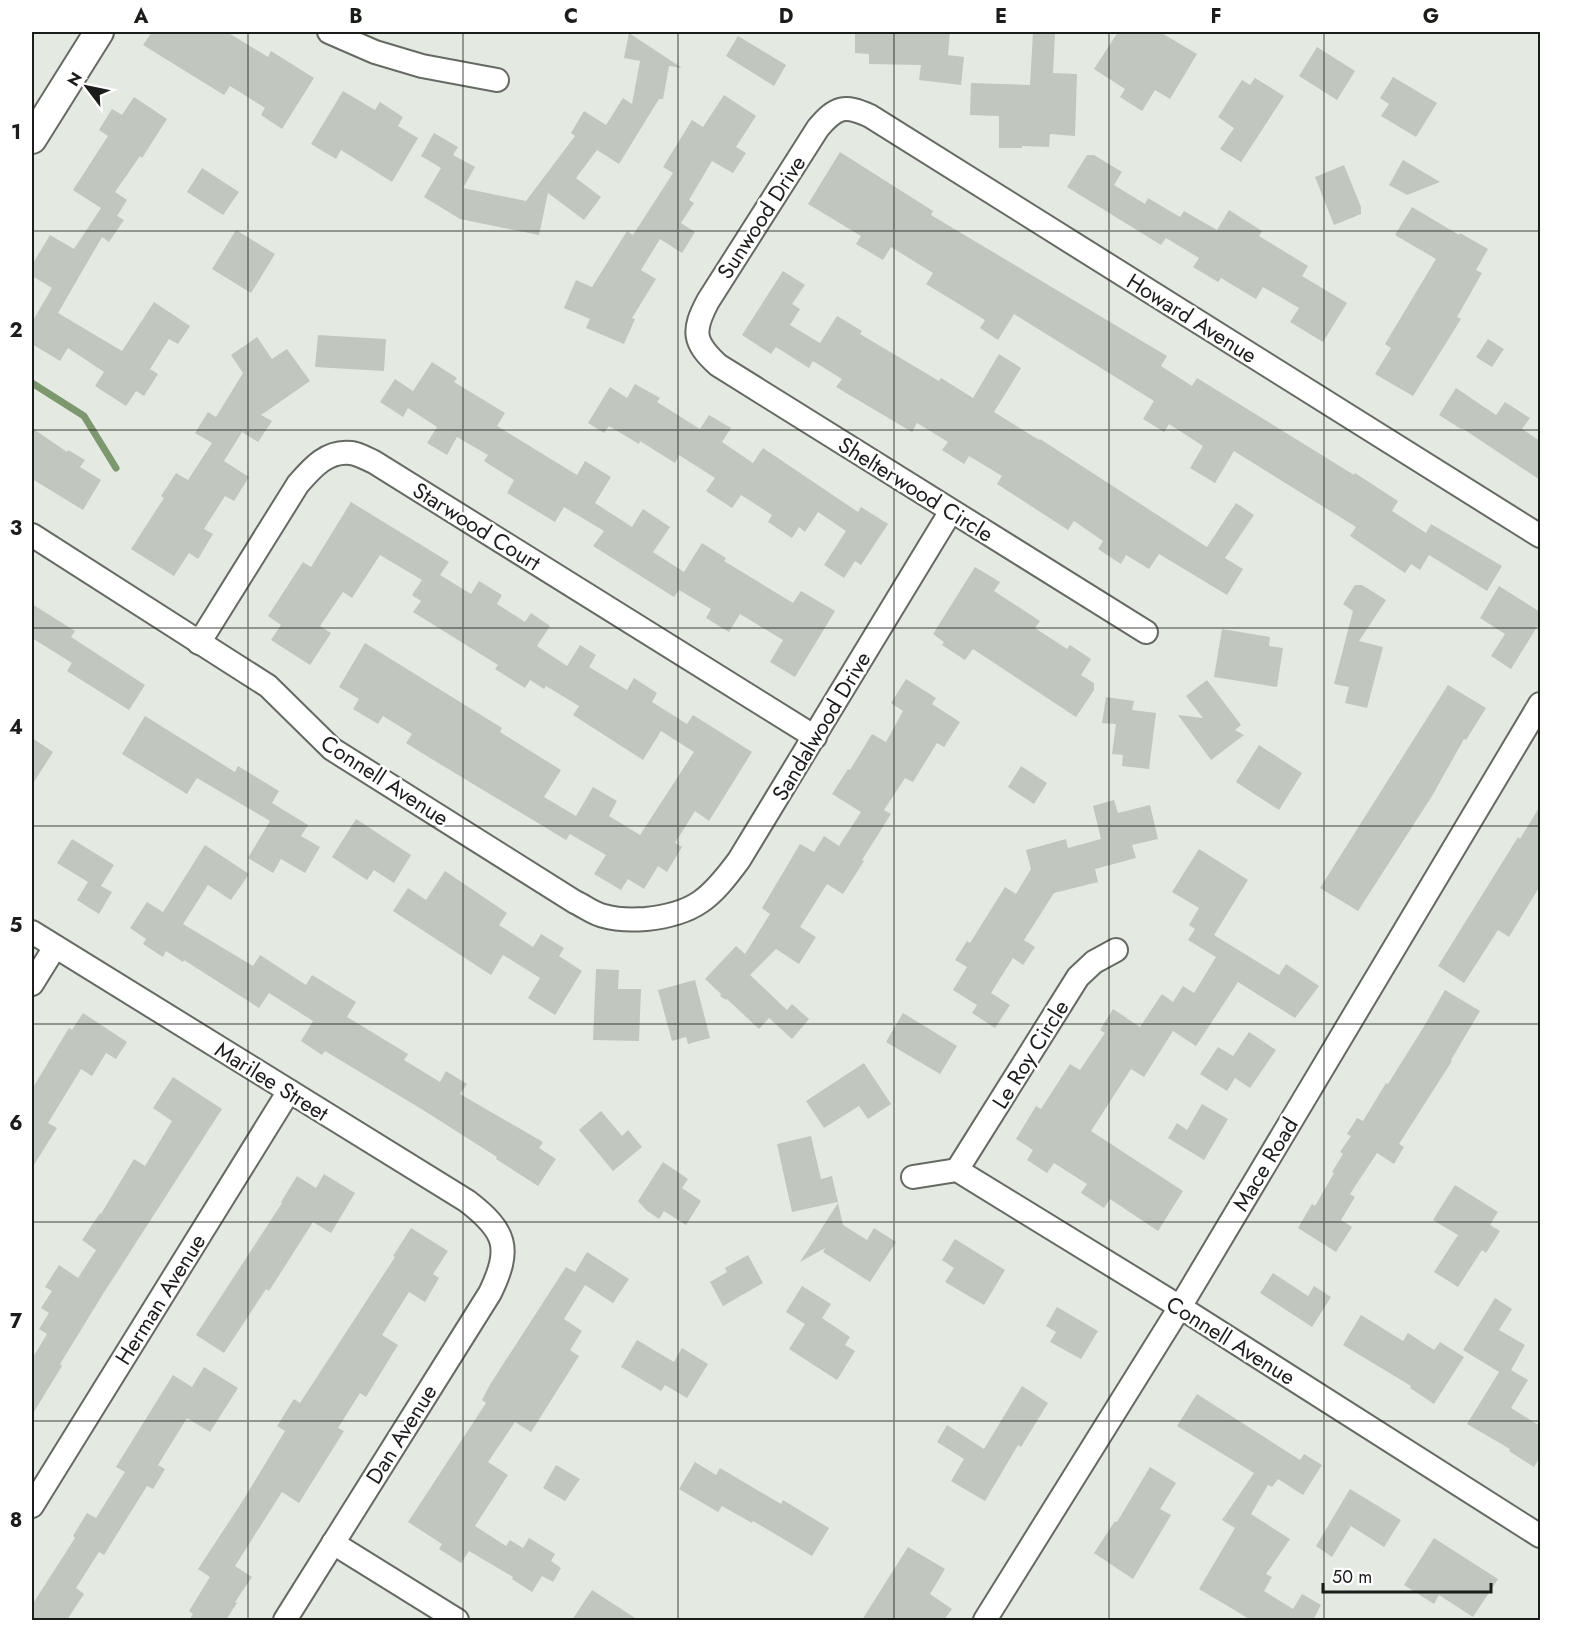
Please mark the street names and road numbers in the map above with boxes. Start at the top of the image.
street label: Sunwood Drive [709,149,813,285]
street label: Howard Avenue [1121,265,1263,371]
street label: Shelterwood Circle [832,428,1000,550]
street label: Starwood Court [407,474,548,578]
street label: Sandalwood Drive [764,645,878,807]
street label: Connell Avenue [315,727,455,833]
street label: Le Roy Circle [984,993,1076,1115]
street label: Marilee Street [209,1033,336,1129]
street label: Mace Road [1224,1111,1306,1217]
street label: Herman Avenue [107,1227,213,1371]
street label: Connell Avenue [1160,1288,1302,1392]
street label: Dan Avenue [358,1378,444,1490]

